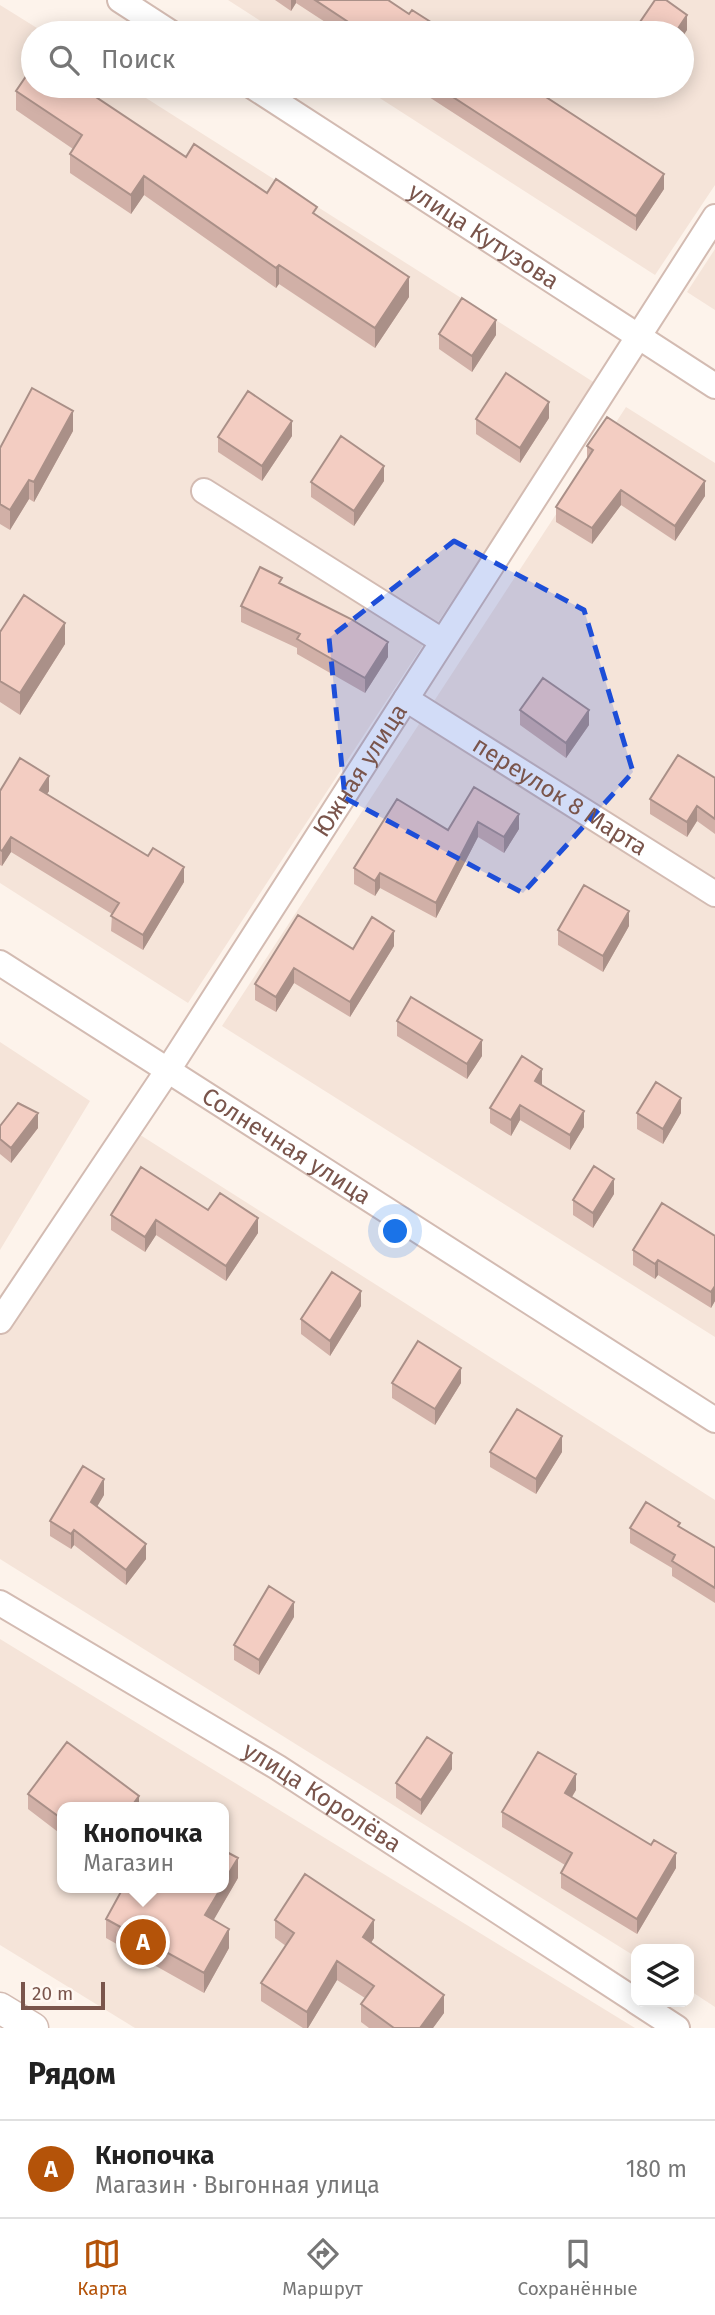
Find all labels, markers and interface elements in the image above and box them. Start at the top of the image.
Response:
search box [21,21,694,98]
icon: search [45,41,83,79]
text: Поиск [101,44,175,75]
street label: улица Кутузова [403,177,564,295]
street label: Южная улица [307,699,413,842]
street label: переулок 8 Марта [468,731,652,862]
street label: Солнечная улица [197,1082,376,1210]
your location [378,1214,412,1248]
street label: улица Королёва [238,1736,406,1858]
popup [57,1802,229,1893]
text: Кнопочка [83,1818,203,1849]
text: Магазин [83,1849,174,1877]
pin: A [120,1916,166,1968]
map controls [631,1944,694,2007]
button: layers [631,1944,694,2007]
scale bar [21,1979,105,2011]
text: 20 m [32,1982,73,2005]
text: Рядом [28,2056,116,2092]
text: Кнопочка [95,2140,214,2171]
text: A [44,2155,58,2183]
text: 180 m [626,2155,687,2183]
text: Магазин · Выгонная улица [95,2171,380,2199]
tab: Карта [77,2235,128,2300]
tab: Маршрут [282,2235,363,2300]
tab: Сохранённые [517,2235,638,2300]

